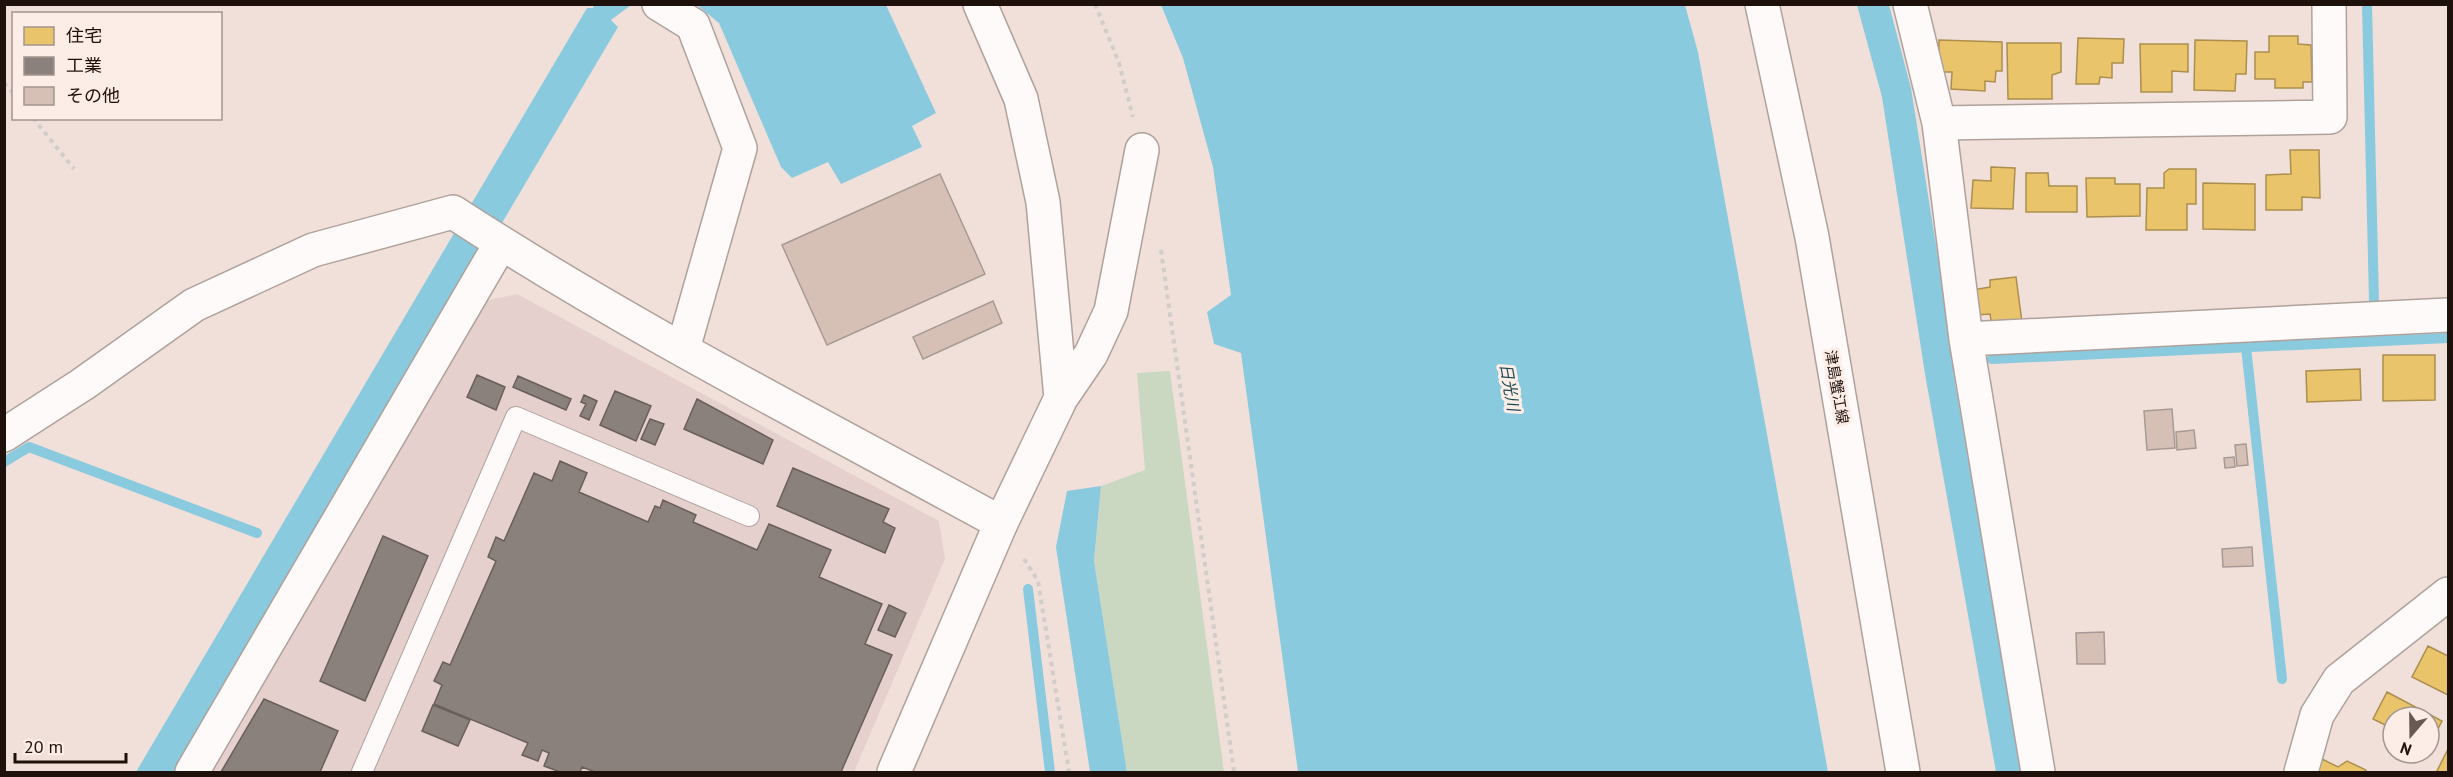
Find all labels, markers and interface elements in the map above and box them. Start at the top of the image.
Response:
legend [12,12,222,120]
text: 住宅 [66,24,102,47]
text: 工業 [66,54,102,77]
text: その他 [66,84,120,107]
street label: 津島蟹江線 [1821,348,1853,426]
water label: 日光川 [1496,362,1524,414]
north arrow [2381,705,2441,765]
scale bar [15,726,126,764]
text: 20 m [24,735,63,758]
text: N [2398,738,2414,760]

